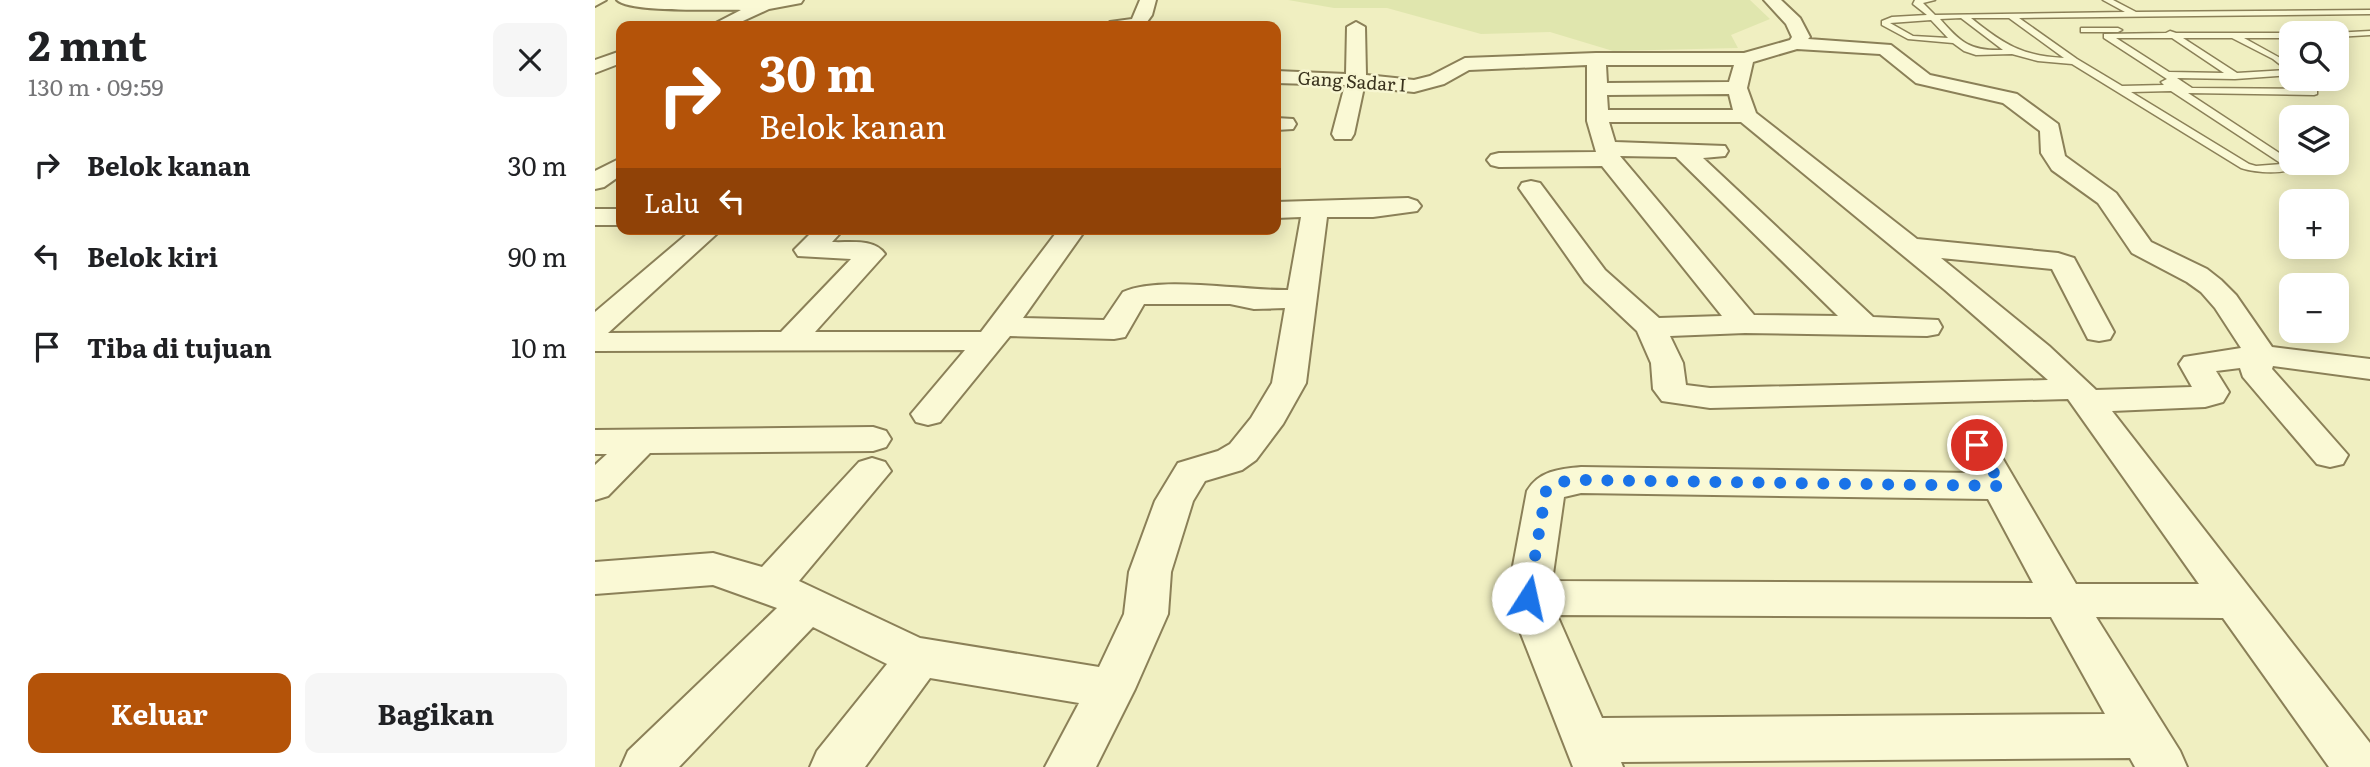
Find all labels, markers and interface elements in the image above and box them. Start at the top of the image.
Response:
text: 2 mnt [28,12,147,74]
map controls [2279,21,2349,343]
button: search [2279,21,2349,91]
button: close [493,23,567,97]
text: 30 m [759,34,875,107]
icon: right [644,49,735,140]
street label: Gang Sadar I [1297,63,1407,98]
text: 130 m · 09:59 [28,69,164,103]
text: Belok kanan [759,101,947,149]
button: layers [2279,105,2349,175]
text: Belok kanan [87,145,251,184]
text: 30 m [507,145,567,184]
icon: right [28,146,66,184]
text: Lalu [644,182,699,221]
icon: left [713,182,751,220]
button: + [2279,189,2349,259]
text: Belok kiri [87,236,218,275]
text: 90 m [508,236,567,275]
icon: left [28,237,66,275]
button: − [2279,273,2349,343]
text: Tiba di tujuan [87,327,272,366]
text: 10 m [511,327,567,366]
icon: arrive [28,328,66,366]
pin [1947,415,2007,475]
icon: arrive [1958,426,1996,464]
position arrow [1491,561,1565,635]
button: Keluar [28,673,291,753]
button: Bagikan [305,673,567,753]

